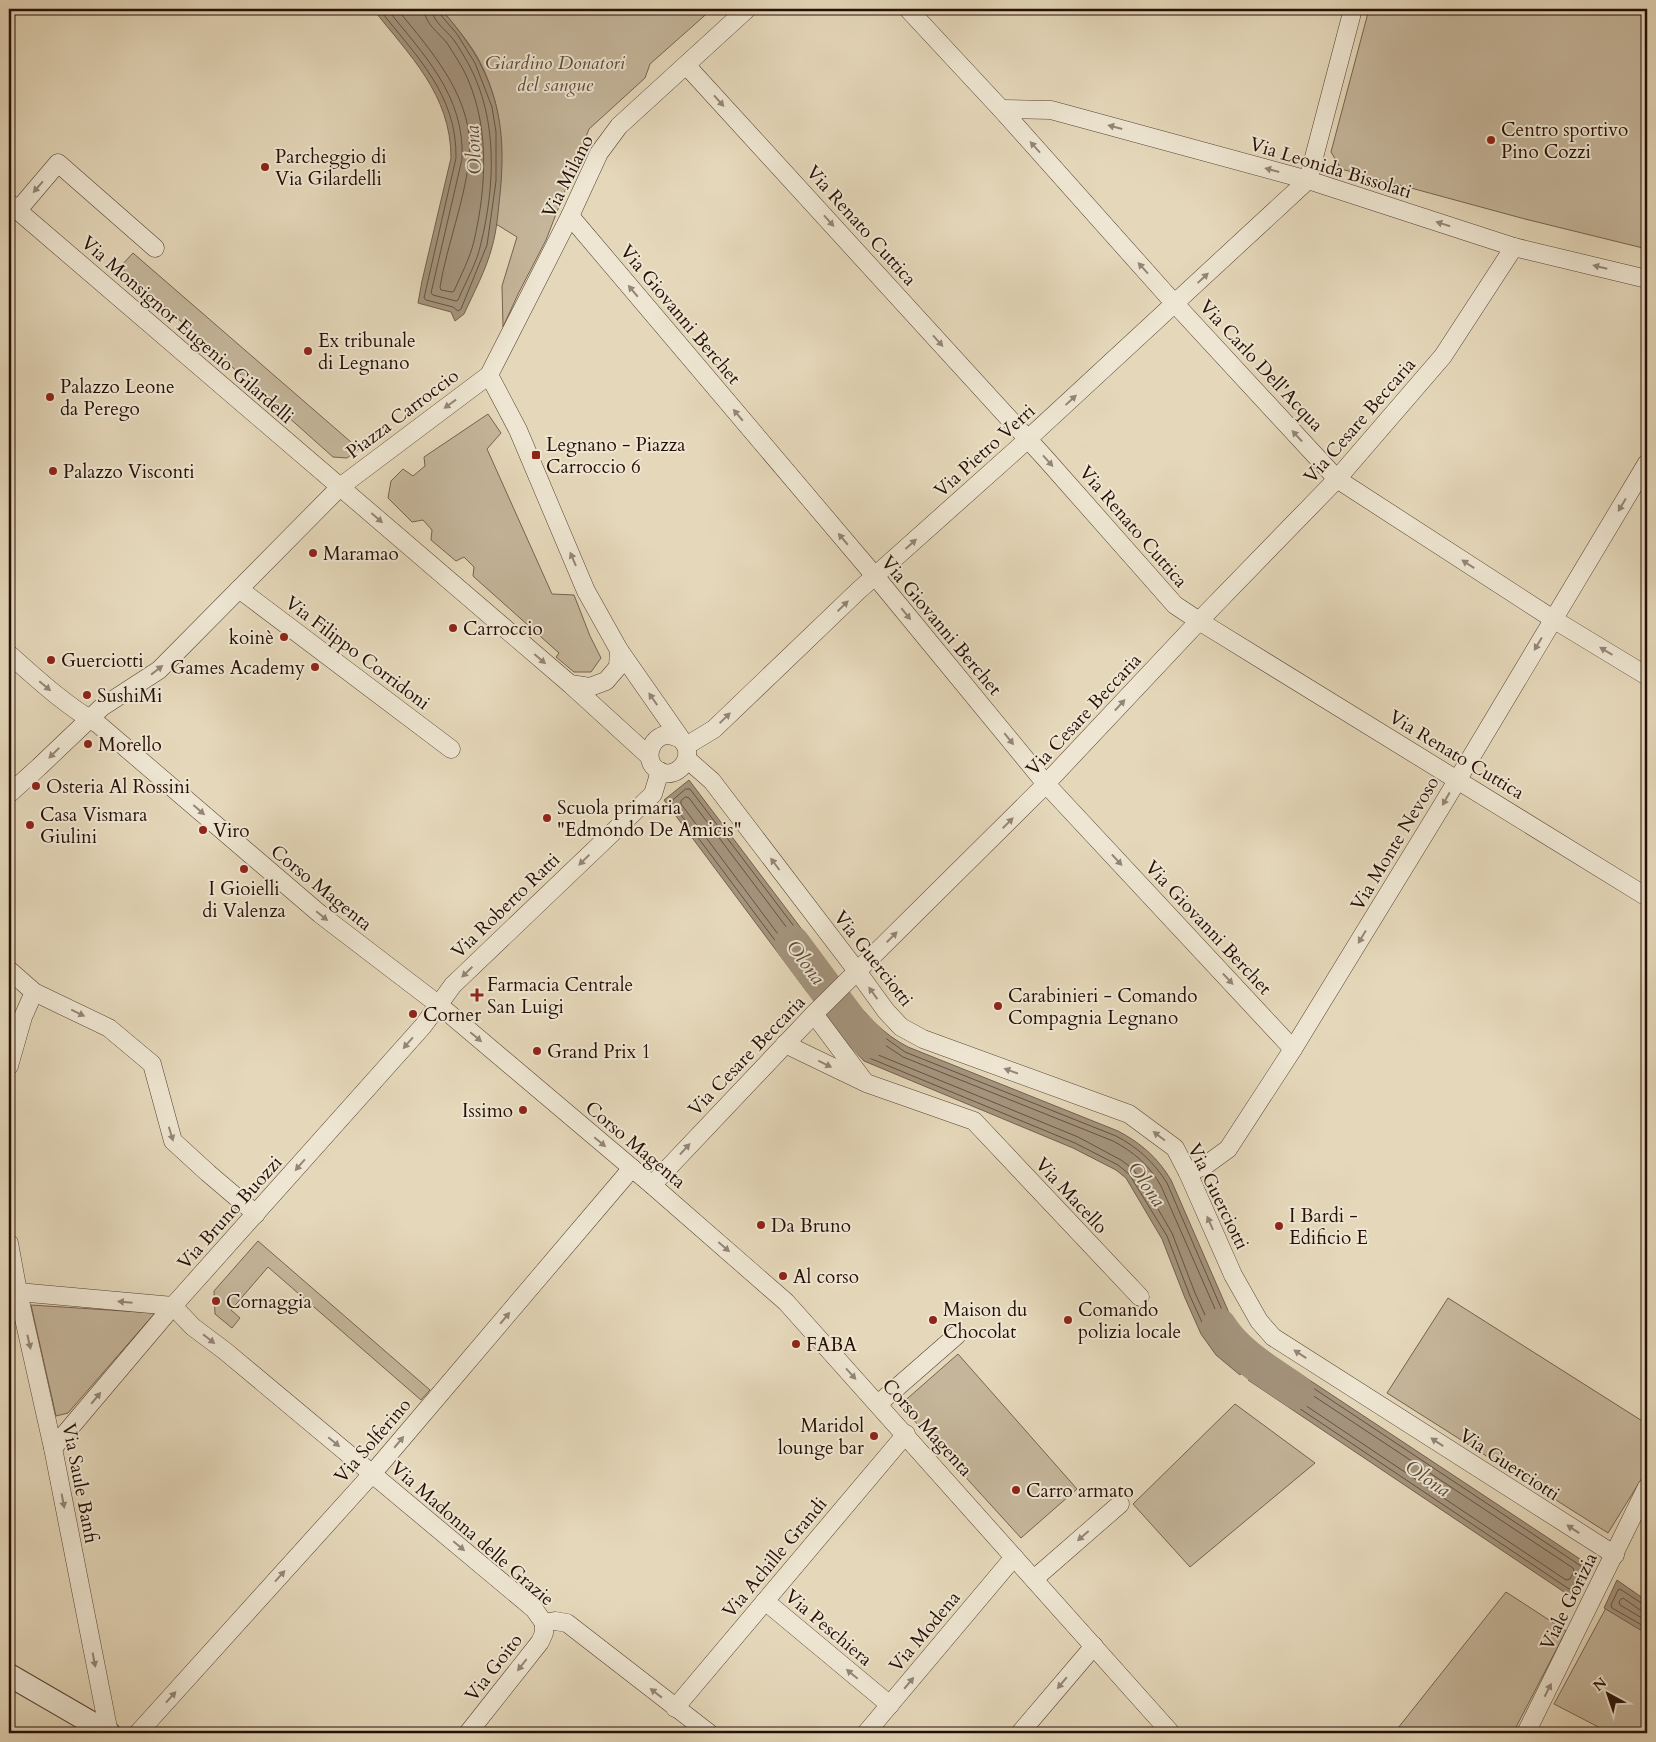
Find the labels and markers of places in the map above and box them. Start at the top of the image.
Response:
place label: Centro sportivo Pino Cozzi [1501,117,1628,165]
marker: Centro sportivo Pino Cozzi [1485,134,1497,146]
place label: Parcheggio di Via Gilardelli [275,144,387,192]
marker: Parcheggio di Via Gilardelli [259,161,271,173]
place label: Ex tribunale di Legnano [318,328,416,376]
marker: Ex tribunale di Legnano [302,345,314,357]
place label: Palazzo Leone da Perego [60,374,175,422]
marker: Palazzo Leone da Perego [44,391,56,403]
place label: Legnano - Piazza Carroccio 6 [546,432,686,480]
marker: Legnano - Piazza Carroccio 6 [530,449,542,461]
place label: Palazzo Visconti [63,459,195,485]
marker: Palazzo Visconti [47,465,59,477]
place label: Maramao [323,541,399,567]
marker: Maramao [307,547,319,559]
place label: Carroccio [463,616,543,642]
marker: Carroccio [447,622,459,634]
place label: koinè [229,625,274,651]
marker: koinè [278,631,290,643]
place label: Guerciotti [61,648,144,674]
marker: Guerciotti [45,654,57,666]
place label: Games Academy [170,655,305,681]
marker: Games Academy [309,661,321,673]
place label: SushiMi [97,683,162,709]
marker: SushiMi [81,689,93,701]
place label: Morello [98,732,162,758]
marker: Morello [82,738,94,750]
place label: Osteria Al Rossini [46,774,190,800]
marker: Osteria Al Rossini [30,780,42,792]
place label: Scuola primaria "Edmondo De Amicis" [557,795,741,843]
place label: Casa Vismara Giulini [40,802,148,850]
marker: Scuola primaria "Edmondo De Amicis" [541,812,553,824]
place label: Viro [213,818,250,844]
marker: Casa Vismara Giulini [24,819,36,831]
marker: Viro [197,824,209,836]
marker: I Gioielli di Valenza [238,863,250,875]
place label: I Gioielli di Valenza [202,876,286,924]
place label: Farmacia Centrale San Luigi [487,972,633,1020]
place label: Carabinieri - Comando Compagnia Legnano [1008,983,1197,1031]
marker: Farmacia Centrale San Luigi [471,989,483,1001]
marker: Carabinieri - Comando Compagnia Legnano [992,1000,1004,1012]
place label: Corner [423,1002,481,1028]
marker: Corner [407,1008,419,1020]
place label: Grand Prix 1 [547,1039,651,1065]
marker: Grand Prix 1 [531,1045,543,1057]
place label: Issimo [462,1098,513,1124]
marker: Issimo [517,1104,529,1116]
place label: I Bardi - Edificio E [1289,1203,1368,1251]
place label: Da Bruno [771,1213,851,1239]
marker: Da Bruno [755,1219,767,1231]
marker: I Bardi - Edificio E [1273,1220,1285,1232]
place label: Al corso [793,1264,859,1290]
marker: Al corso [777,1270,789,1282]
place label: Cornaggia [226,1289,312,1315]
marker: Cornaggia [210,1295,222,1307]
place label: Maison du Chocolat [943,1297,1028,1345]
place label: Comando polizia locale [1078,1297,1181,1345]
marker: Maison du Chocolat [927,1314,939,1326]
marker: Comando polizia locale [1062,1314,1074,1326]
place label: FABA [806,1332,857,1358]
marker: FABA [790,1338,802,1350]
place label: Maridol lounge bar [778,1413,864,1461]
marker: Maridol lounge bar [868,1430,880,1442]
place label: Carro armato [1026,1478,1134,1504]
marker: Carro armato [1010,1484,1022,1496]

